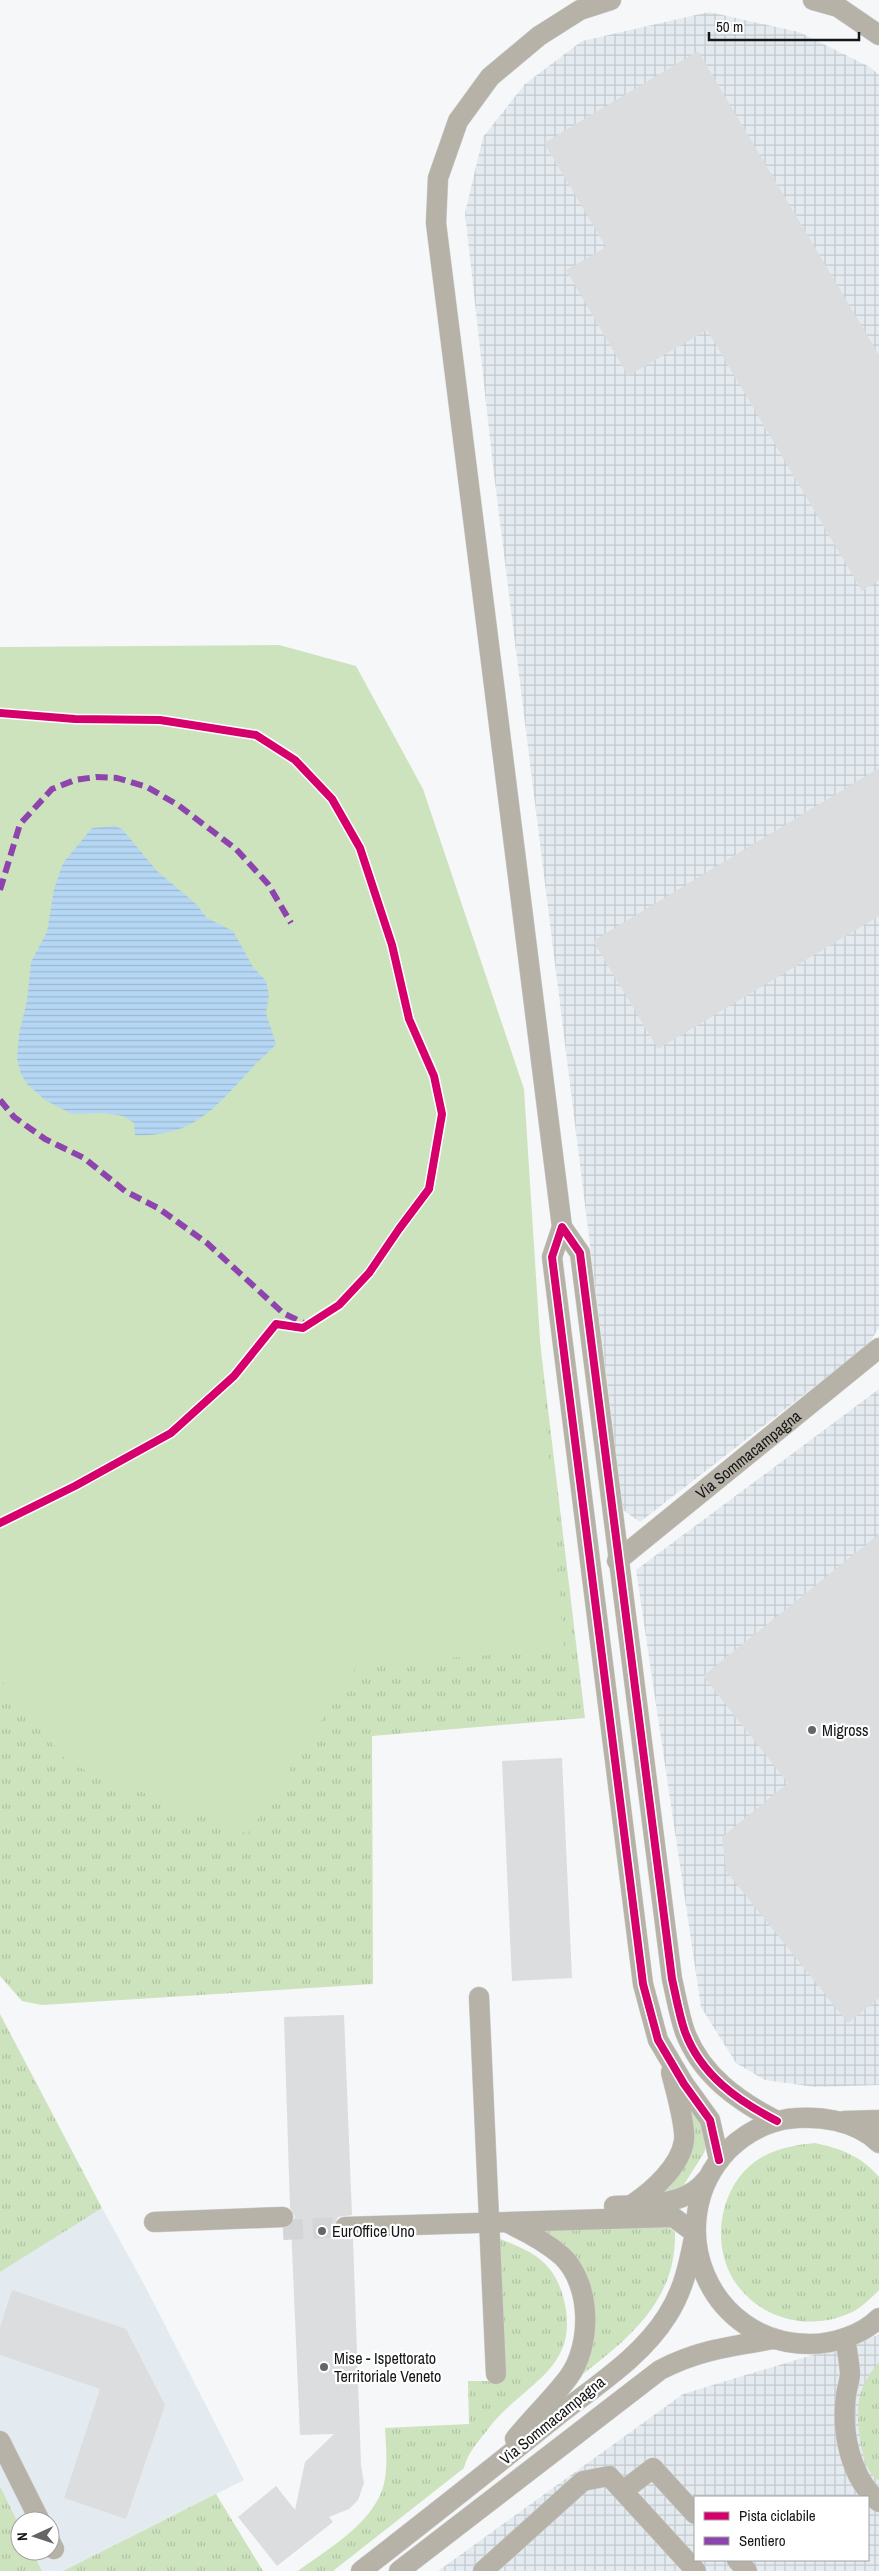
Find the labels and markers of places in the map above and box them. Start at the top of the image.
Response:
place label: Migross [822,1719,869,1741]
marker: Migross [806,1724,818,1736]
place label: EurOffice Uno [332,2220,415,2242]
marker: EurOffice Uno [316,2225,328,2237]
place label: Mise - Ispettorato Territoriale Veneto [334,2347,441,2387]
marker: Mise - Ispettorato Territoriale Veneto [318,2361,330,2373]

